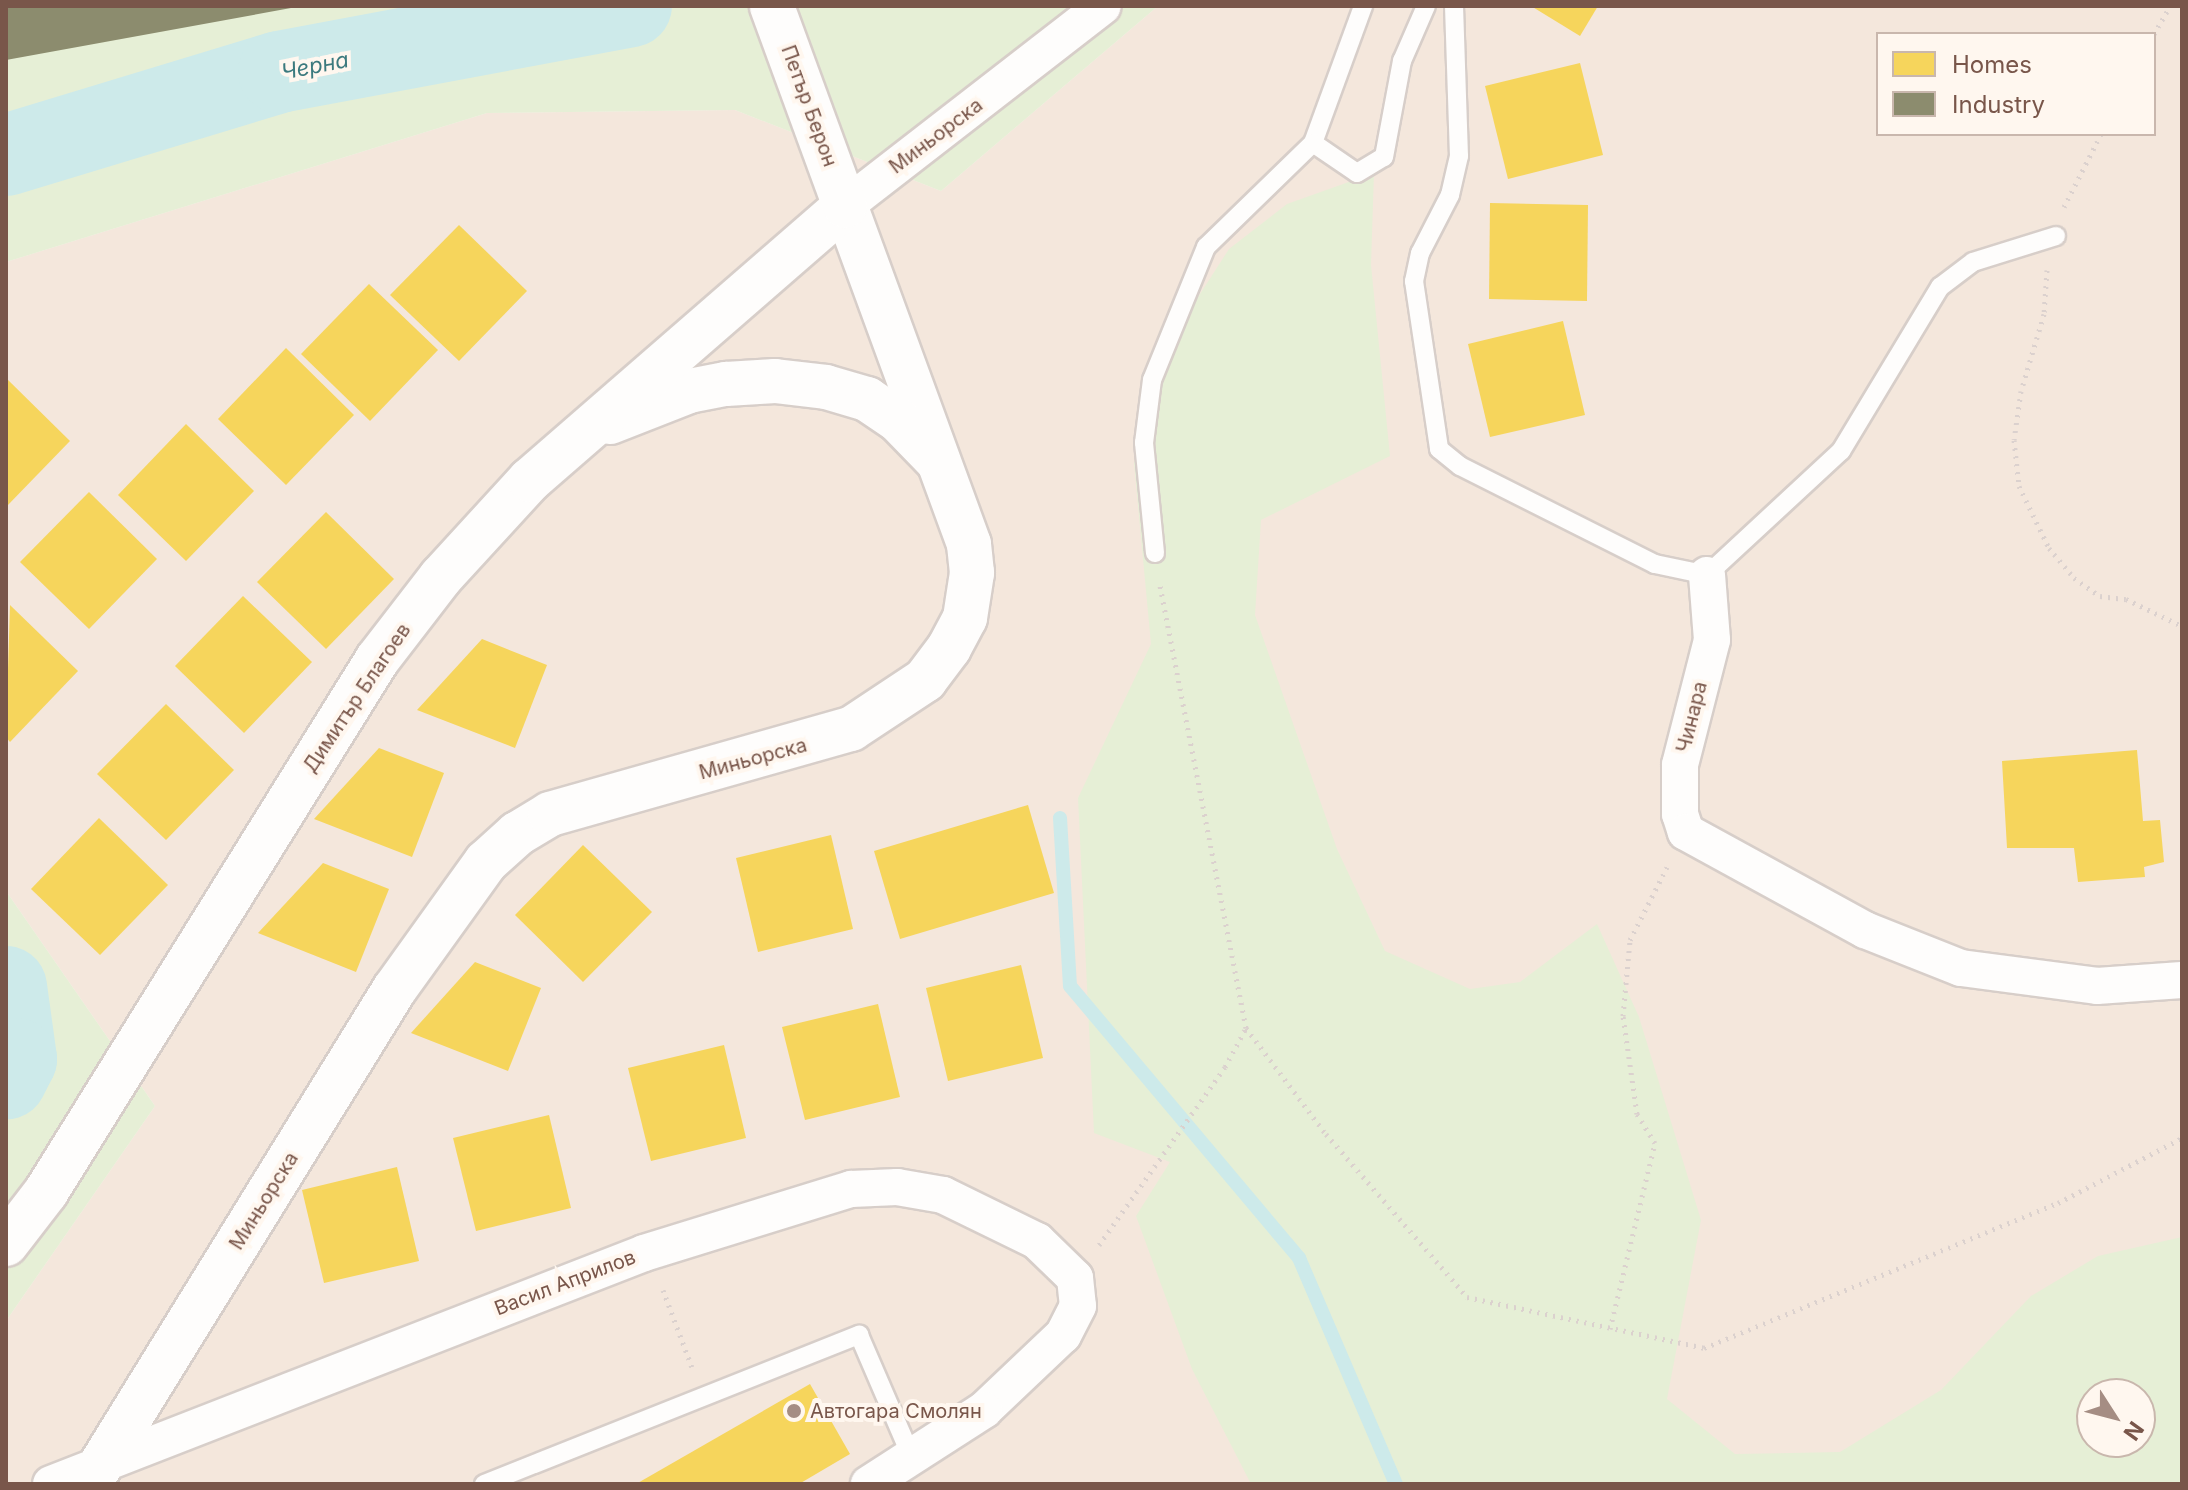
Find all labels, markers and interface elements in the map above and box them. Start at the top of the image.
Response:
legend [1876,32,2156,136]
street label: Петър Берон [776,42,842,170]
water label: Черна [279,47,351,85]
text: Homes [1952,50,2032,79]
text: Industry [1952,90,2045,119]
street label: Миньорска [885,93,987,179]
street label: Димитър Благоев [298,619,416,777]
street label: Чинара [1672,679,1712,755]
street label: Миньорска [696,733,810,785]
street label: Миньорска [225,1148,303,1254]
street label: Васил Априлов [491,1245,639,1321]
north arrow [2076,1378,2156,1458]
place label: Автогара Смолян [810,1399,982,1423]
marker: Автогара Смолян [785,1402,803,1420]
text: N [2118,1417,2149,1445]

